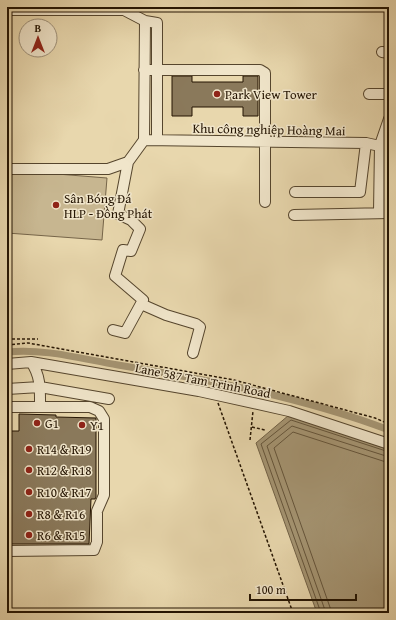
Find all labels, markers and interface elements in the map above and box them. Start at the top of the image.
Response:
north arrow [18,18,58,58]
text: B [35,20,42,36]
place label: Park View Tower [225,85,318,104]
marker: Park View Tower [212,89,222,99]
street label: Khu công nghiệp Hoàng Mai [192,119,346,140]
place label: Sân Bóng Đá HLP - Đồng Phát [64,189,153,223]
marker: Sân Bóng Đá HLP - Đồng Phát [51,200,61,210]
street label: Lane 587 Tam Trinh Road [133,358,272,403]
place label: G1 [45,414,59,433]
place label: Y1 [90,416,104,435]
marker: G1 [32,418,42,428]
marker: Y1 [77,420,87,430]
place label: R14 & R19 [37,440,92,459]
marker: R14 & R19 [24,444,34,454]
place label: R12 & R18 [37,461,92,480]
marker: R12 & R18 [24,465,34,475]
place label: R10 & R17 [37,483,92,502]
marker: R10 & R17 [24,487,34,497]
place label: R8 & R16 [37,505,85,524]
marker: R8 & R16 [24,509,34,519]
place label: R6 & R15 [37,526,85,545]
marker: R6 & R15 [24,530,34,540]
scale bar [250,576,356,602]
text: 100 m [256,581,286,598]

